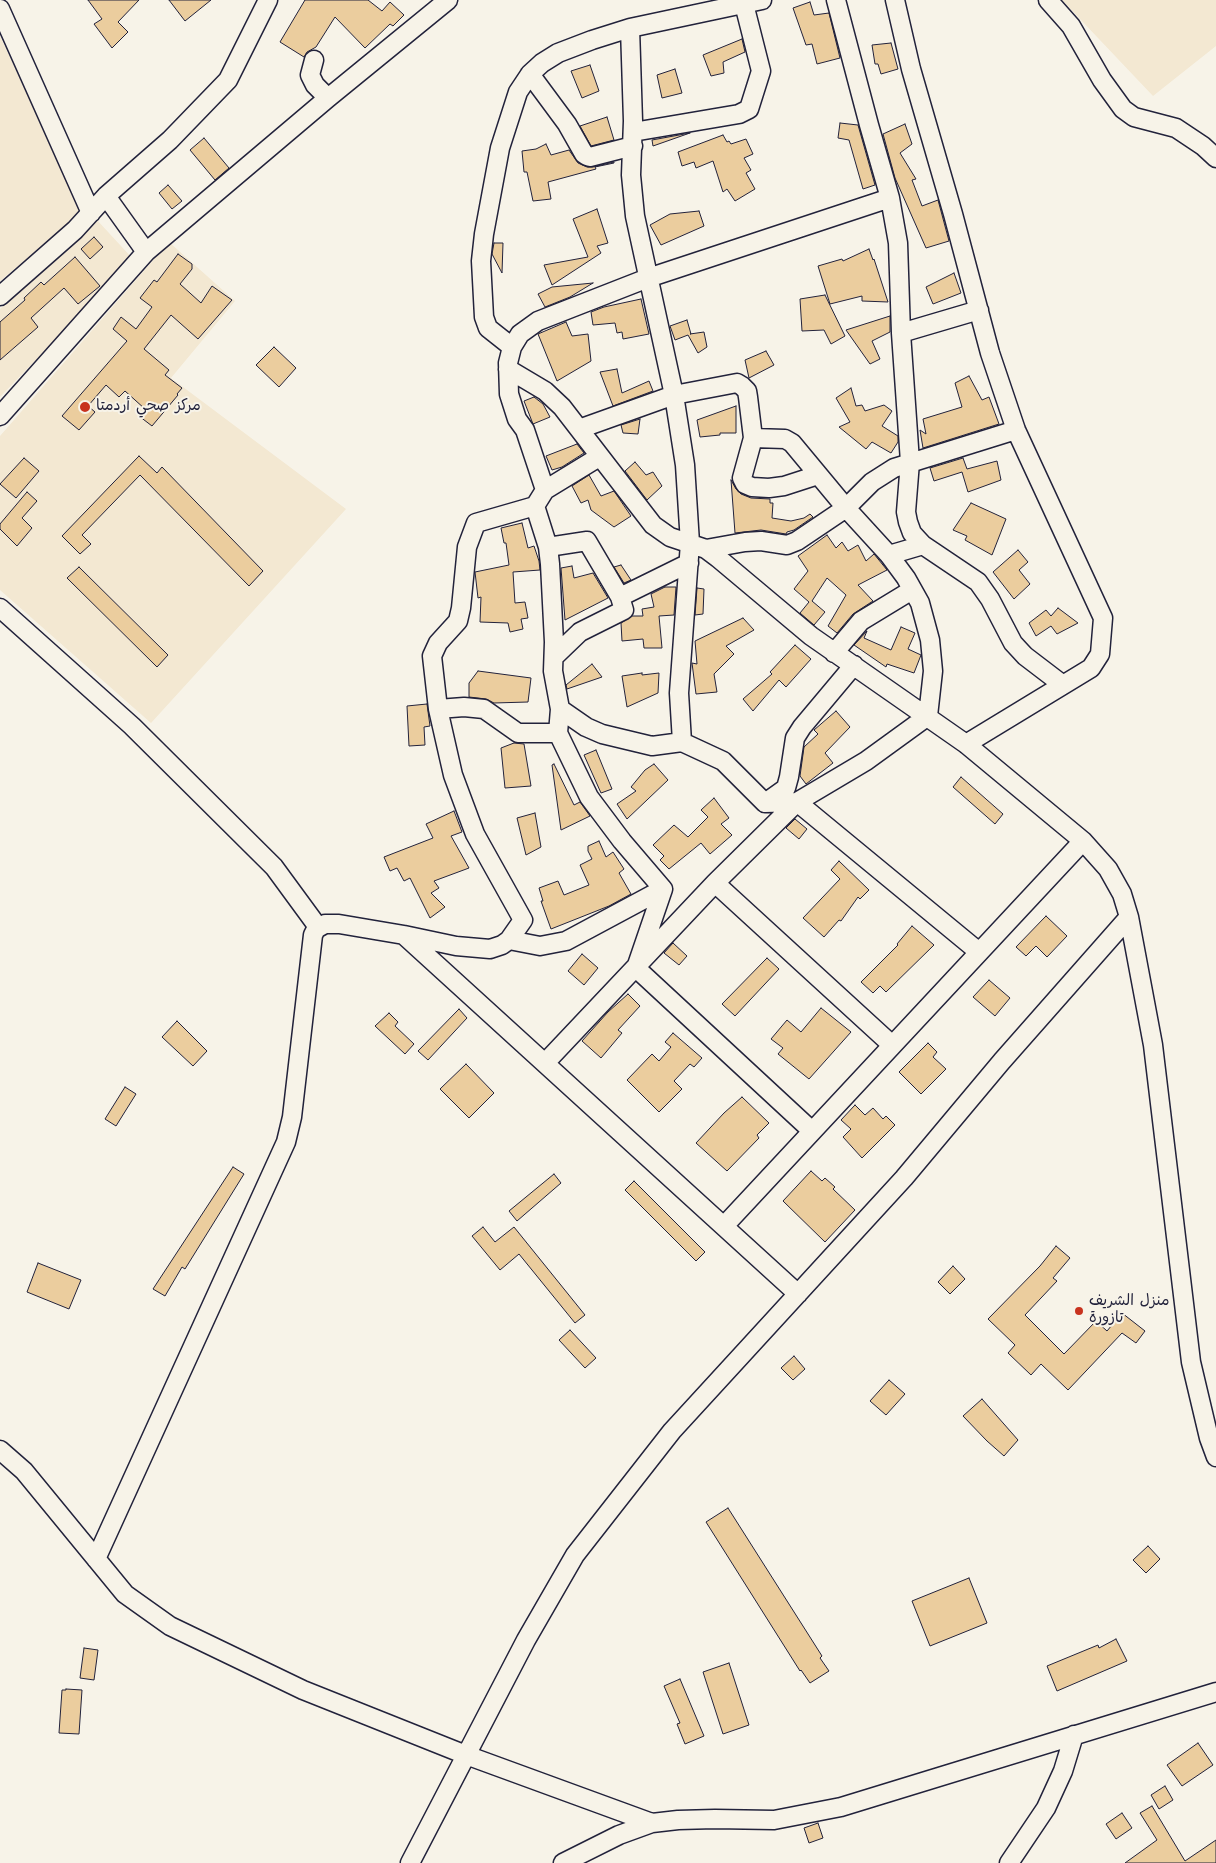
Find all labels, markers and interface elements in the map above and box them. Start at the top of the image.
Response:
place label: مركز صحي أردمتا [96,398,201,416]
marker: مركز صحي أردمتا [78,400,92,414]
place label: منزل الشريف تازورة [1089,1293,1169,1328]
marker: منزل الشريف تازورة [1073,1305,1085,1317]

